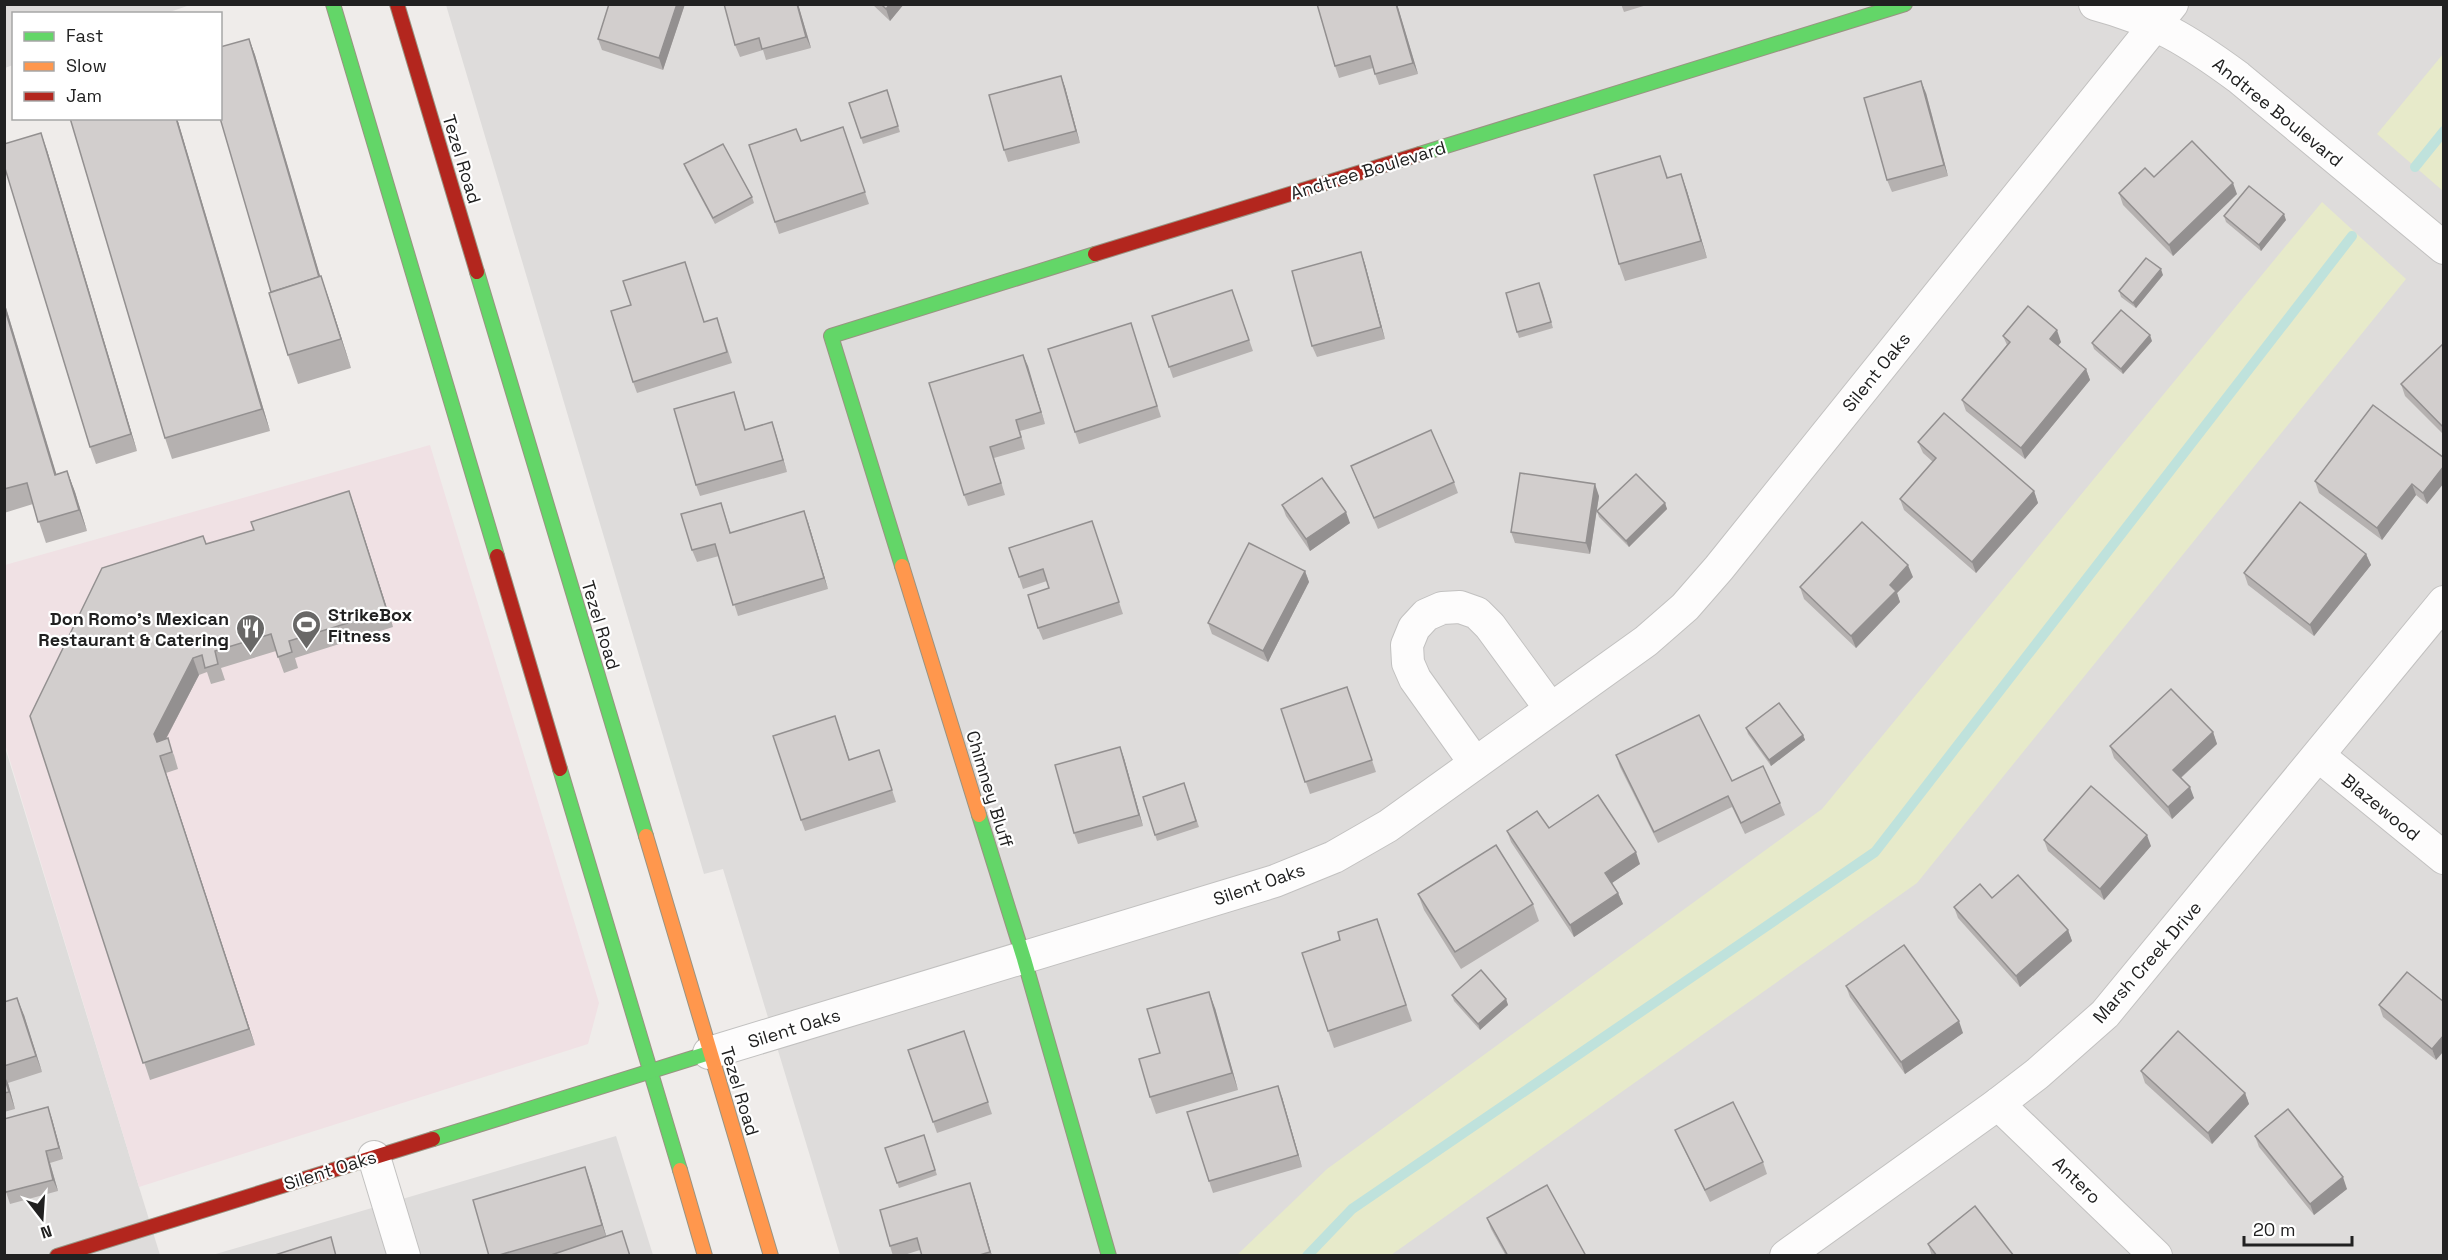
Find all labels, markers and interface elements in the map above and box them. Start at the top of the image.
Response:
legend [12,12,222,120]
text: Fast [66,24,103,47]
street label: Andtree Boulevard [2208,52,2348,172]
text: Slow [66,54,107,77]
text: Jam [66,84,102,107]
street label: Tezel Road [438,112,486,206]
street label: Andtree Boulevard [1288,135,1448,205]
street label: Silent Oaks [1837,328,1915,416]
street label: Tezel Road [577,578,625,672]
place label: StrikeBox Fitness [328,603,412,647]
place label: Don Romo's Mexican Restaurant & Catering [38,607,229,651]
sports icon: StrikeBox Fitness [291,608,323,650]
restaurant icon: Don Romo's Mexican Restaurant & Catering [234,612,266,654]
street label: Chimney Bluff [961,728,1019,850]
street label: Blazewood [2337,768,2425,846]
street label: Silent Oaks [1210,858,1308,910]
street label: Marsh Creek Drive [2088,896,2206,1028]
street label: Silent Oaks [745,1003,843,1053]
street label: Tezel Road [716,1044,764,1138]
street label: Silent Oaks [281,1145,379,1195]
street label: Antero [2048,1151,2106,1209]
north arrow [12,1188,72,1248]
scale bar [2244,1209,2352,1247]
text: 20 m [2253,1218,2296,1241]
text: N [38,1220,54,1243]

